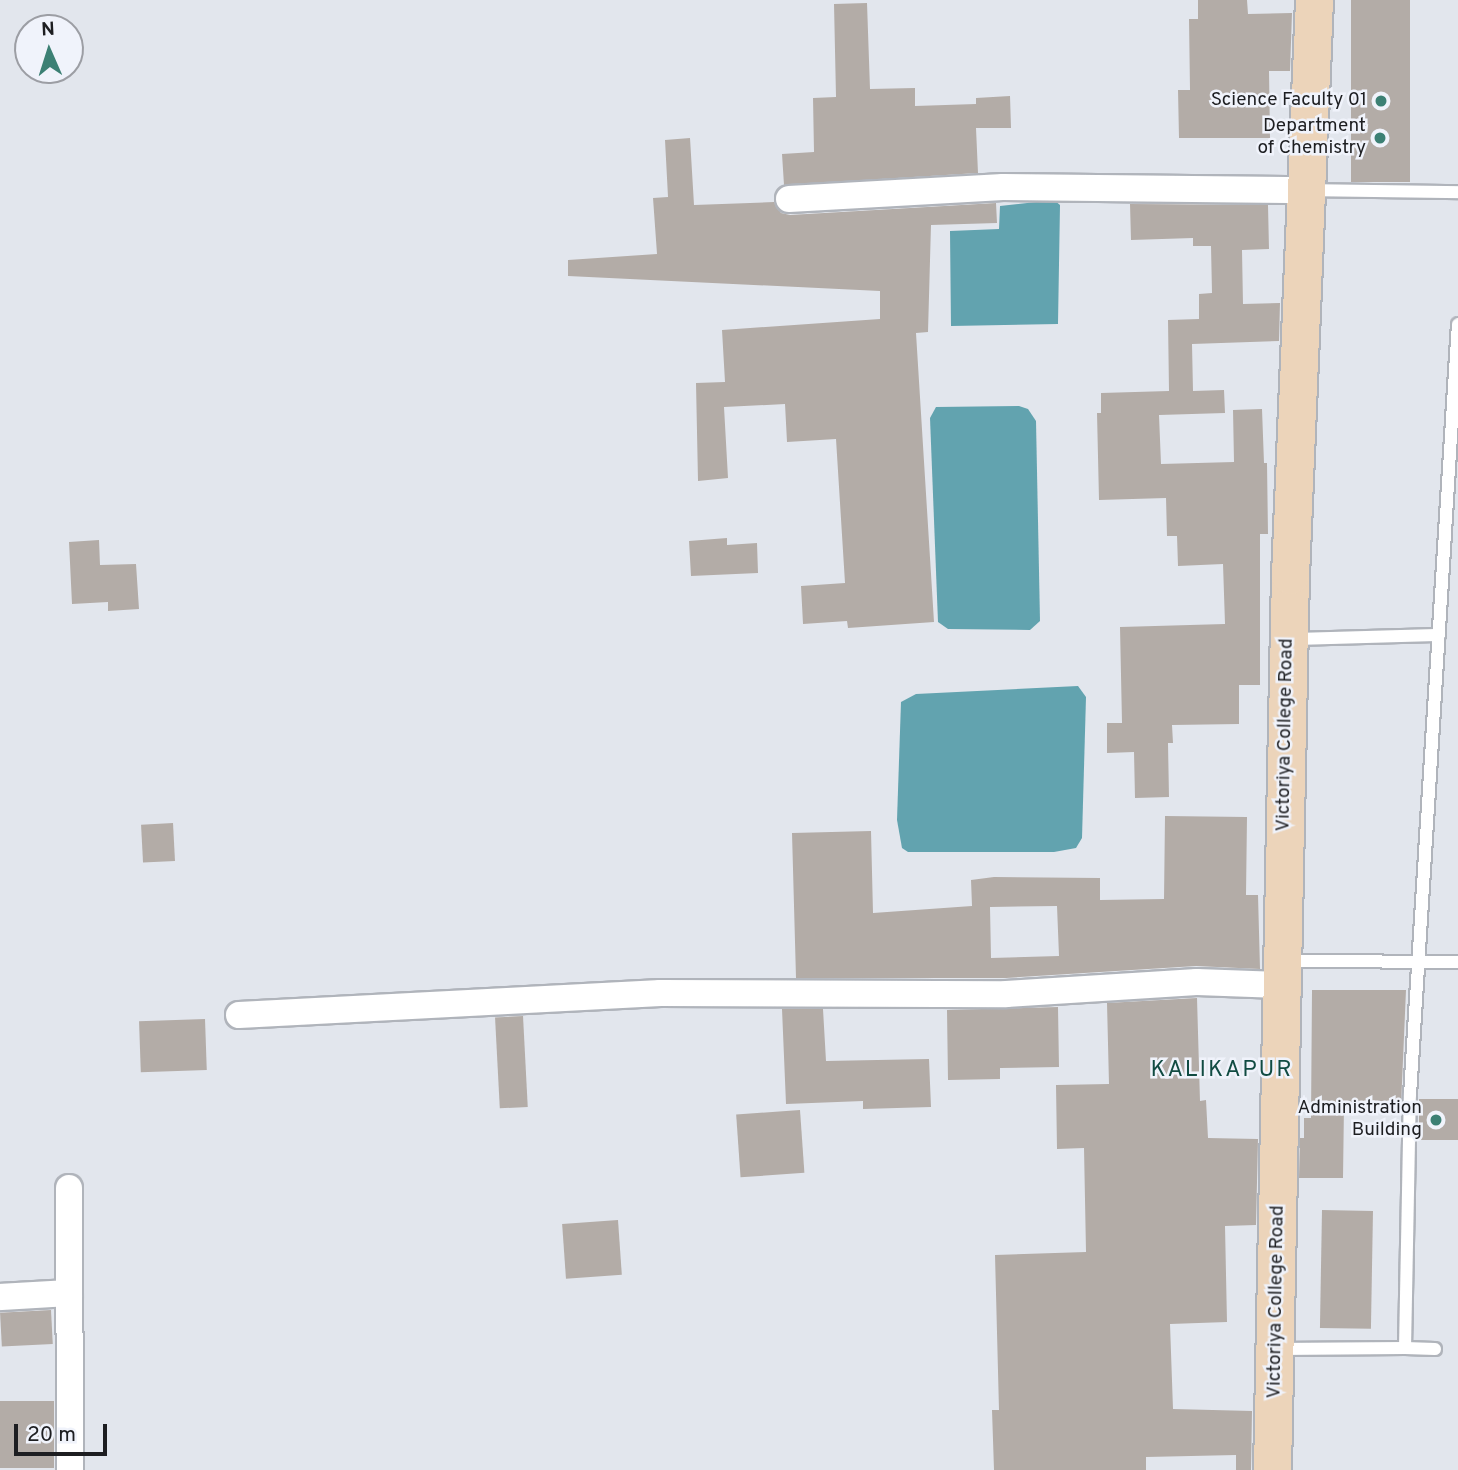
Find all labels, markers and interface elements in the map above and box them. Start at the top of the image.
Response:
north arrow [14,14,84,84]
text: N [41,18,55,42]
place label: Science Faculty 01 [1211,90,1367,112]
marker: Science Faculty 01 [1373,93,1389,109]
place label: Department of Chemistry [1257,116,1366,160]
marker: Department of Chemistry [1372,130,1388,146]
street label: Victoriya College Road [1273,638,1299,832]
district label: KALIKAPUR [1152,1057,1292,1085]
place label: Administration Building [1297,1098,1422,1142]
marker: Administration Building [1428,1112,1444,1128]
street label: Victoriya College Road [1264,1205,1290,1399]
scale bar [18,1410,110,1454]
text: 20 m [27,1422,76,1449]

